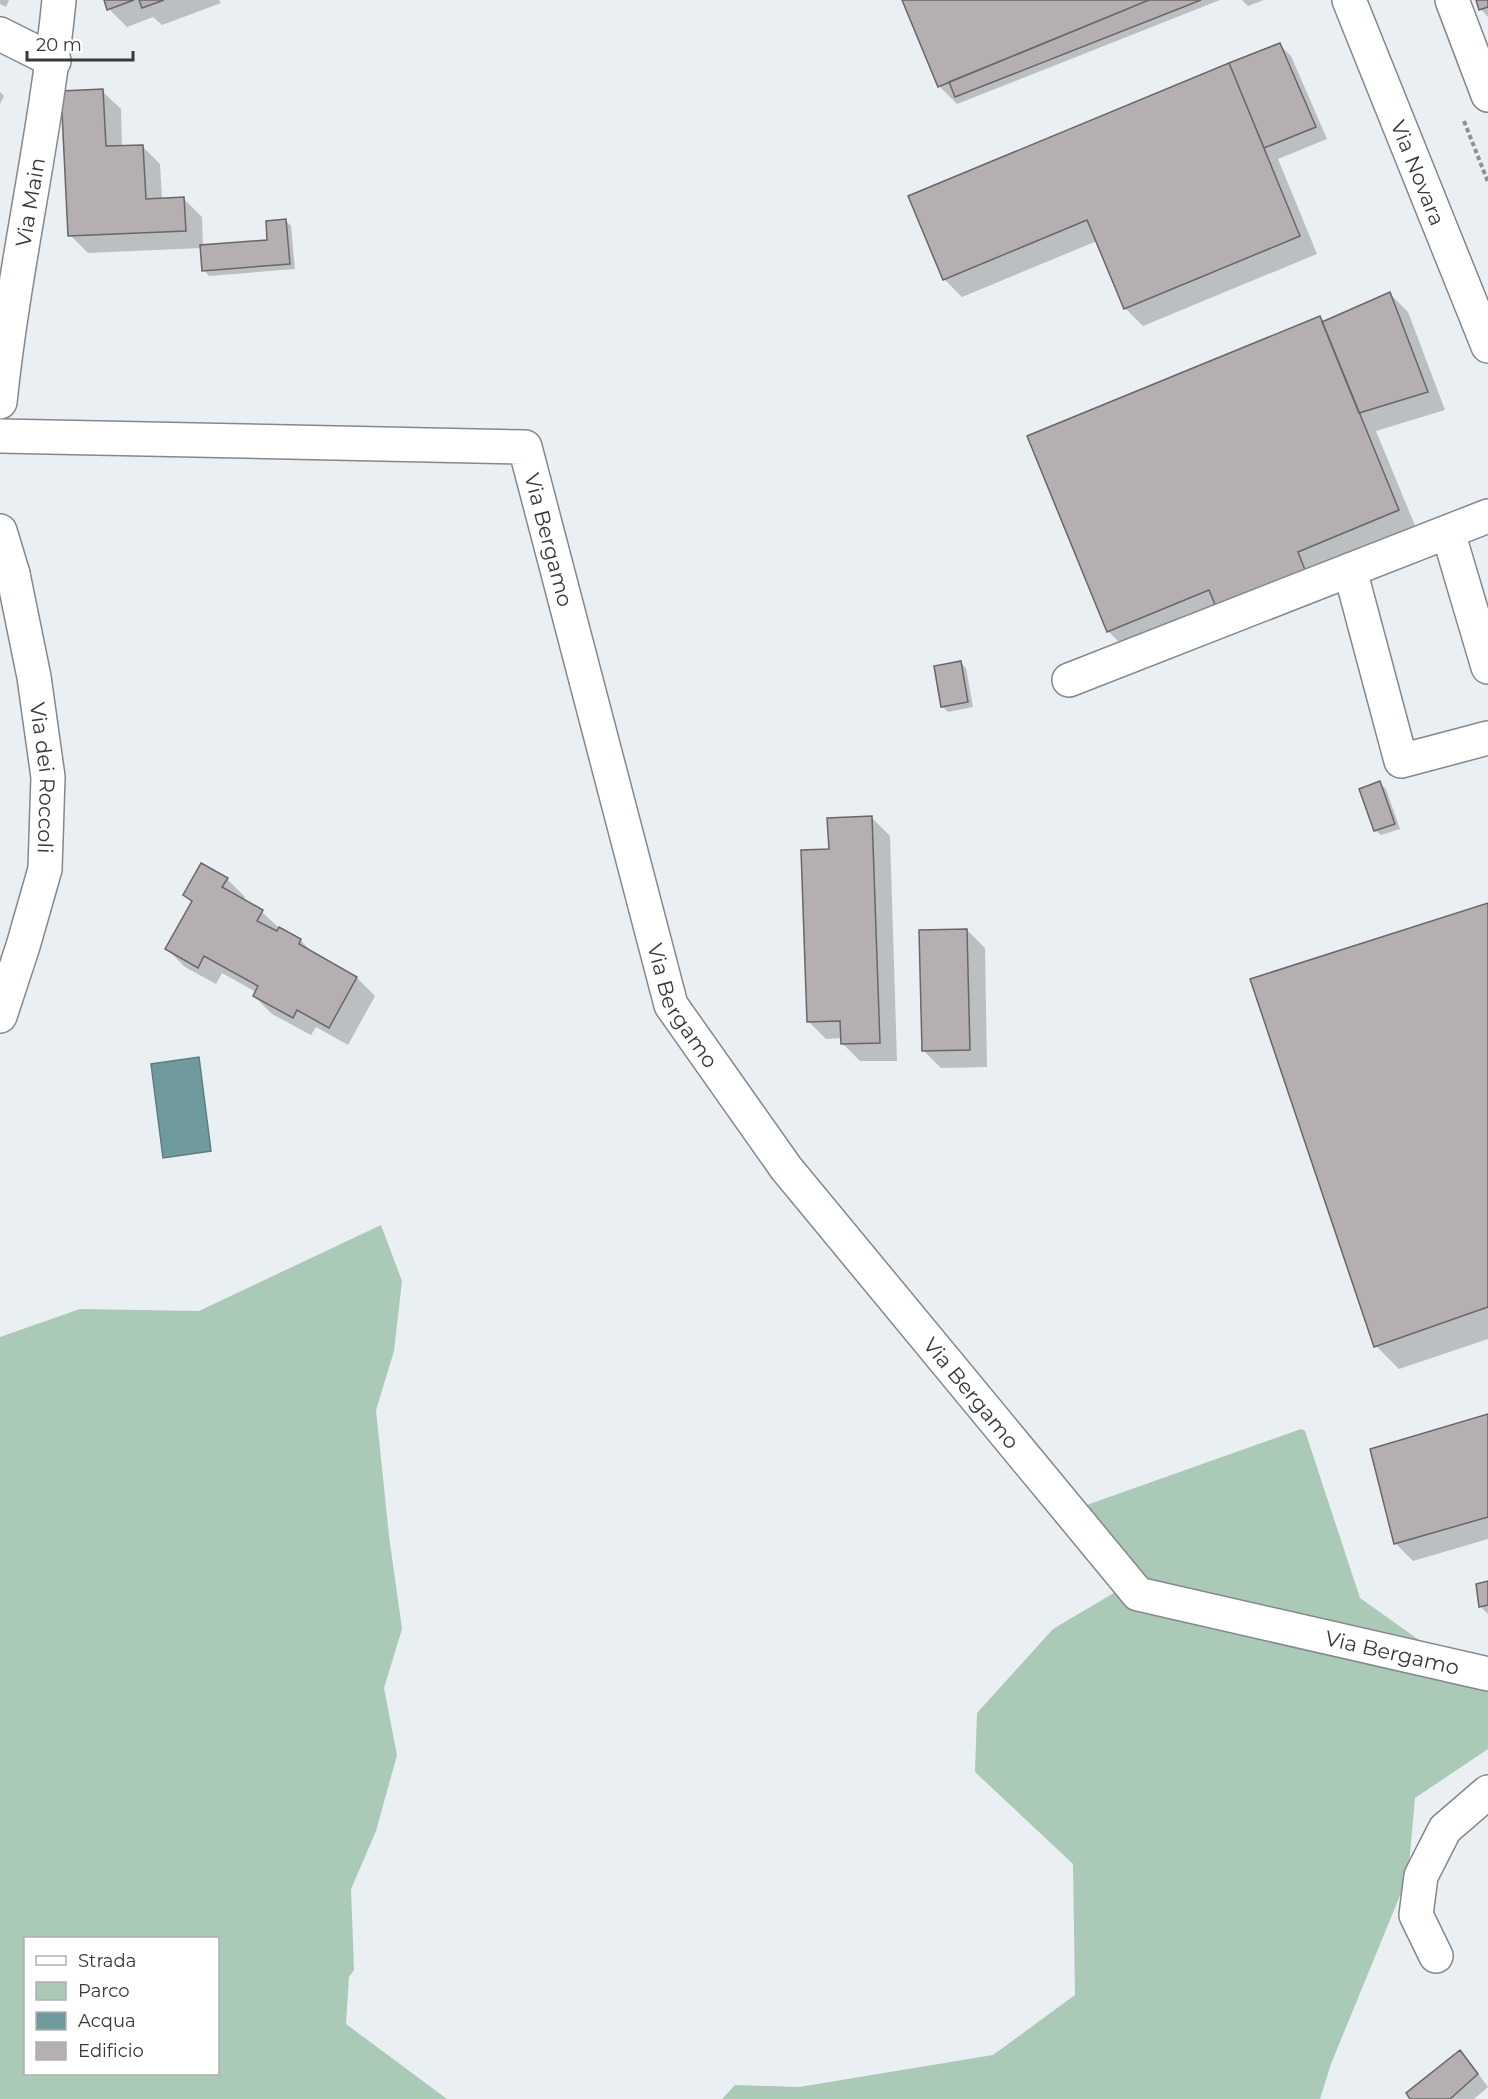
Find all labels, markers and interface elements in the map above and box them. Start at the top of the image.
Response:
scale bar [27,24,134,62]
text: 20 m [36,34,82,56]
street label: Via Novara [1386,116,1451,229]
street label: Via Main [10,156,50,249]
street label: Via Bergamo [520,470,579,609]
street label: Via dei Roccoli [25,701,60,854]
street label: Via Bergamo [643,941,724,1072]
street label: Via Bergamo [919,1332,1025,1453]
street label: Via Bergamo [1323,1625,1462,1680]
legend [24,1937,219,2075]
text: Strada [78,1950,136,1972]
text: Parco [78,1980,130,2002]
text: Acqua [78,2010,136,2032]
text: Edificio [78,2040,144,2062]

